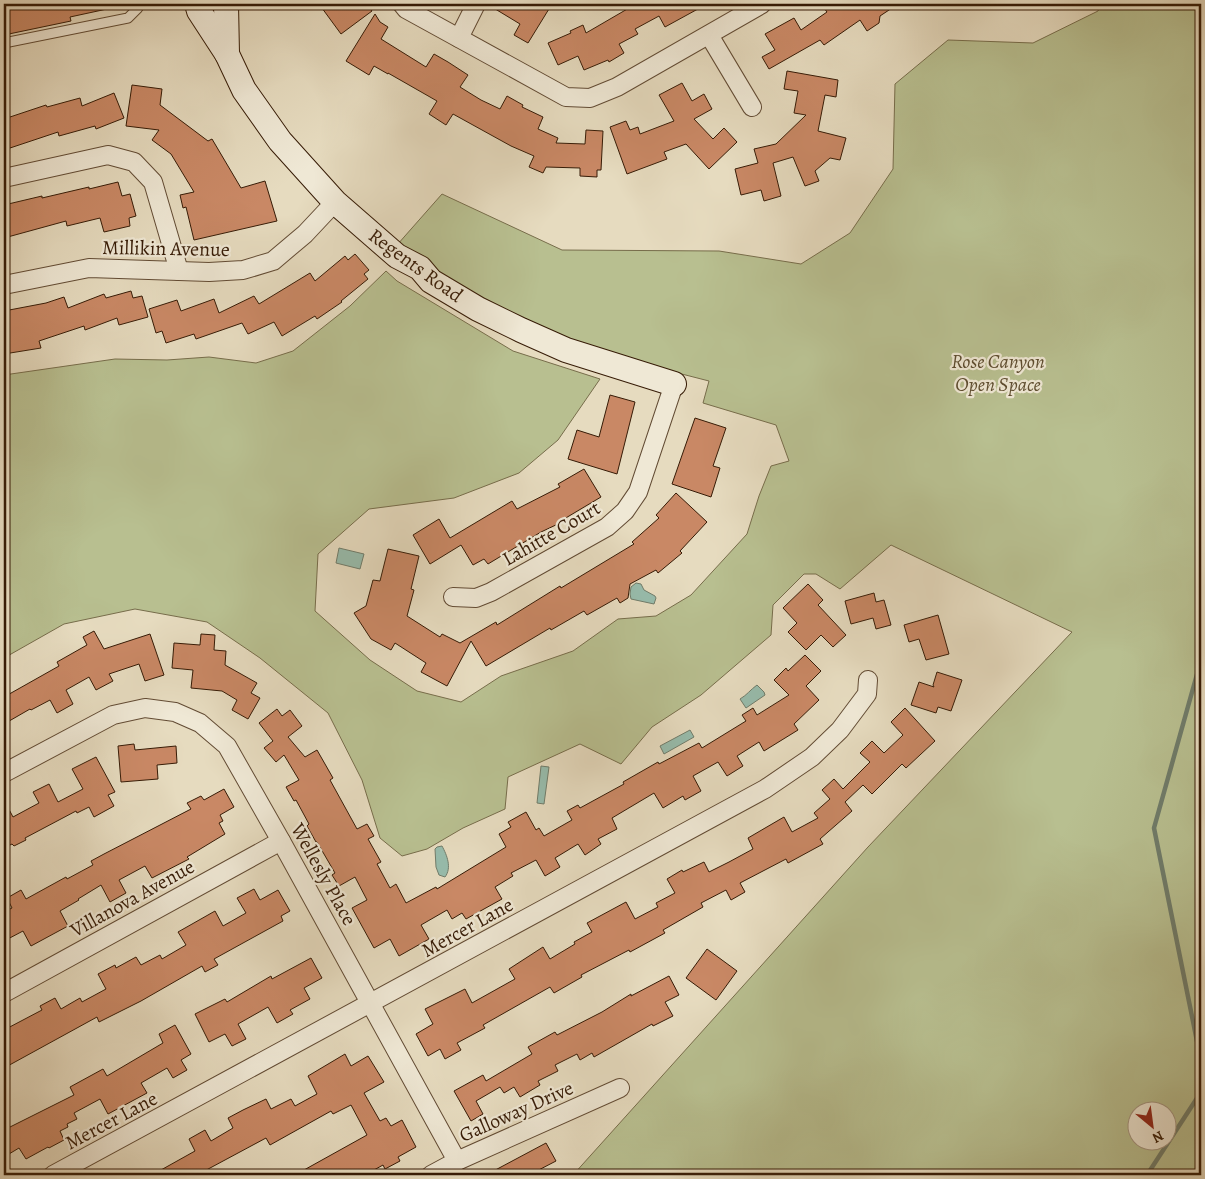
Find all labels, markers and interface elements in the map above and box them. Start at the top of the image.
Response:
street label: Regents Road [363,222,469,309]
street label: Millikin Avenue [102,234,230,263]
park label: Rose Canyon Open Space [951,348,1045,398]
street label: Lahitte Court [497,494,606,572]
street label: Wellesly Place [284,817,363,930]
street label: Villanova Avenue [64,853,199,944]
street label: Mercer Lane [416,891,518,964]
street label: Galloway Drive [455,1074,578,1149]
street label: Mercer Lane [60,1085,162,1156]
north arrow [1128,1102,1178,1152]
text: N [1149,1126,1167,1148]

